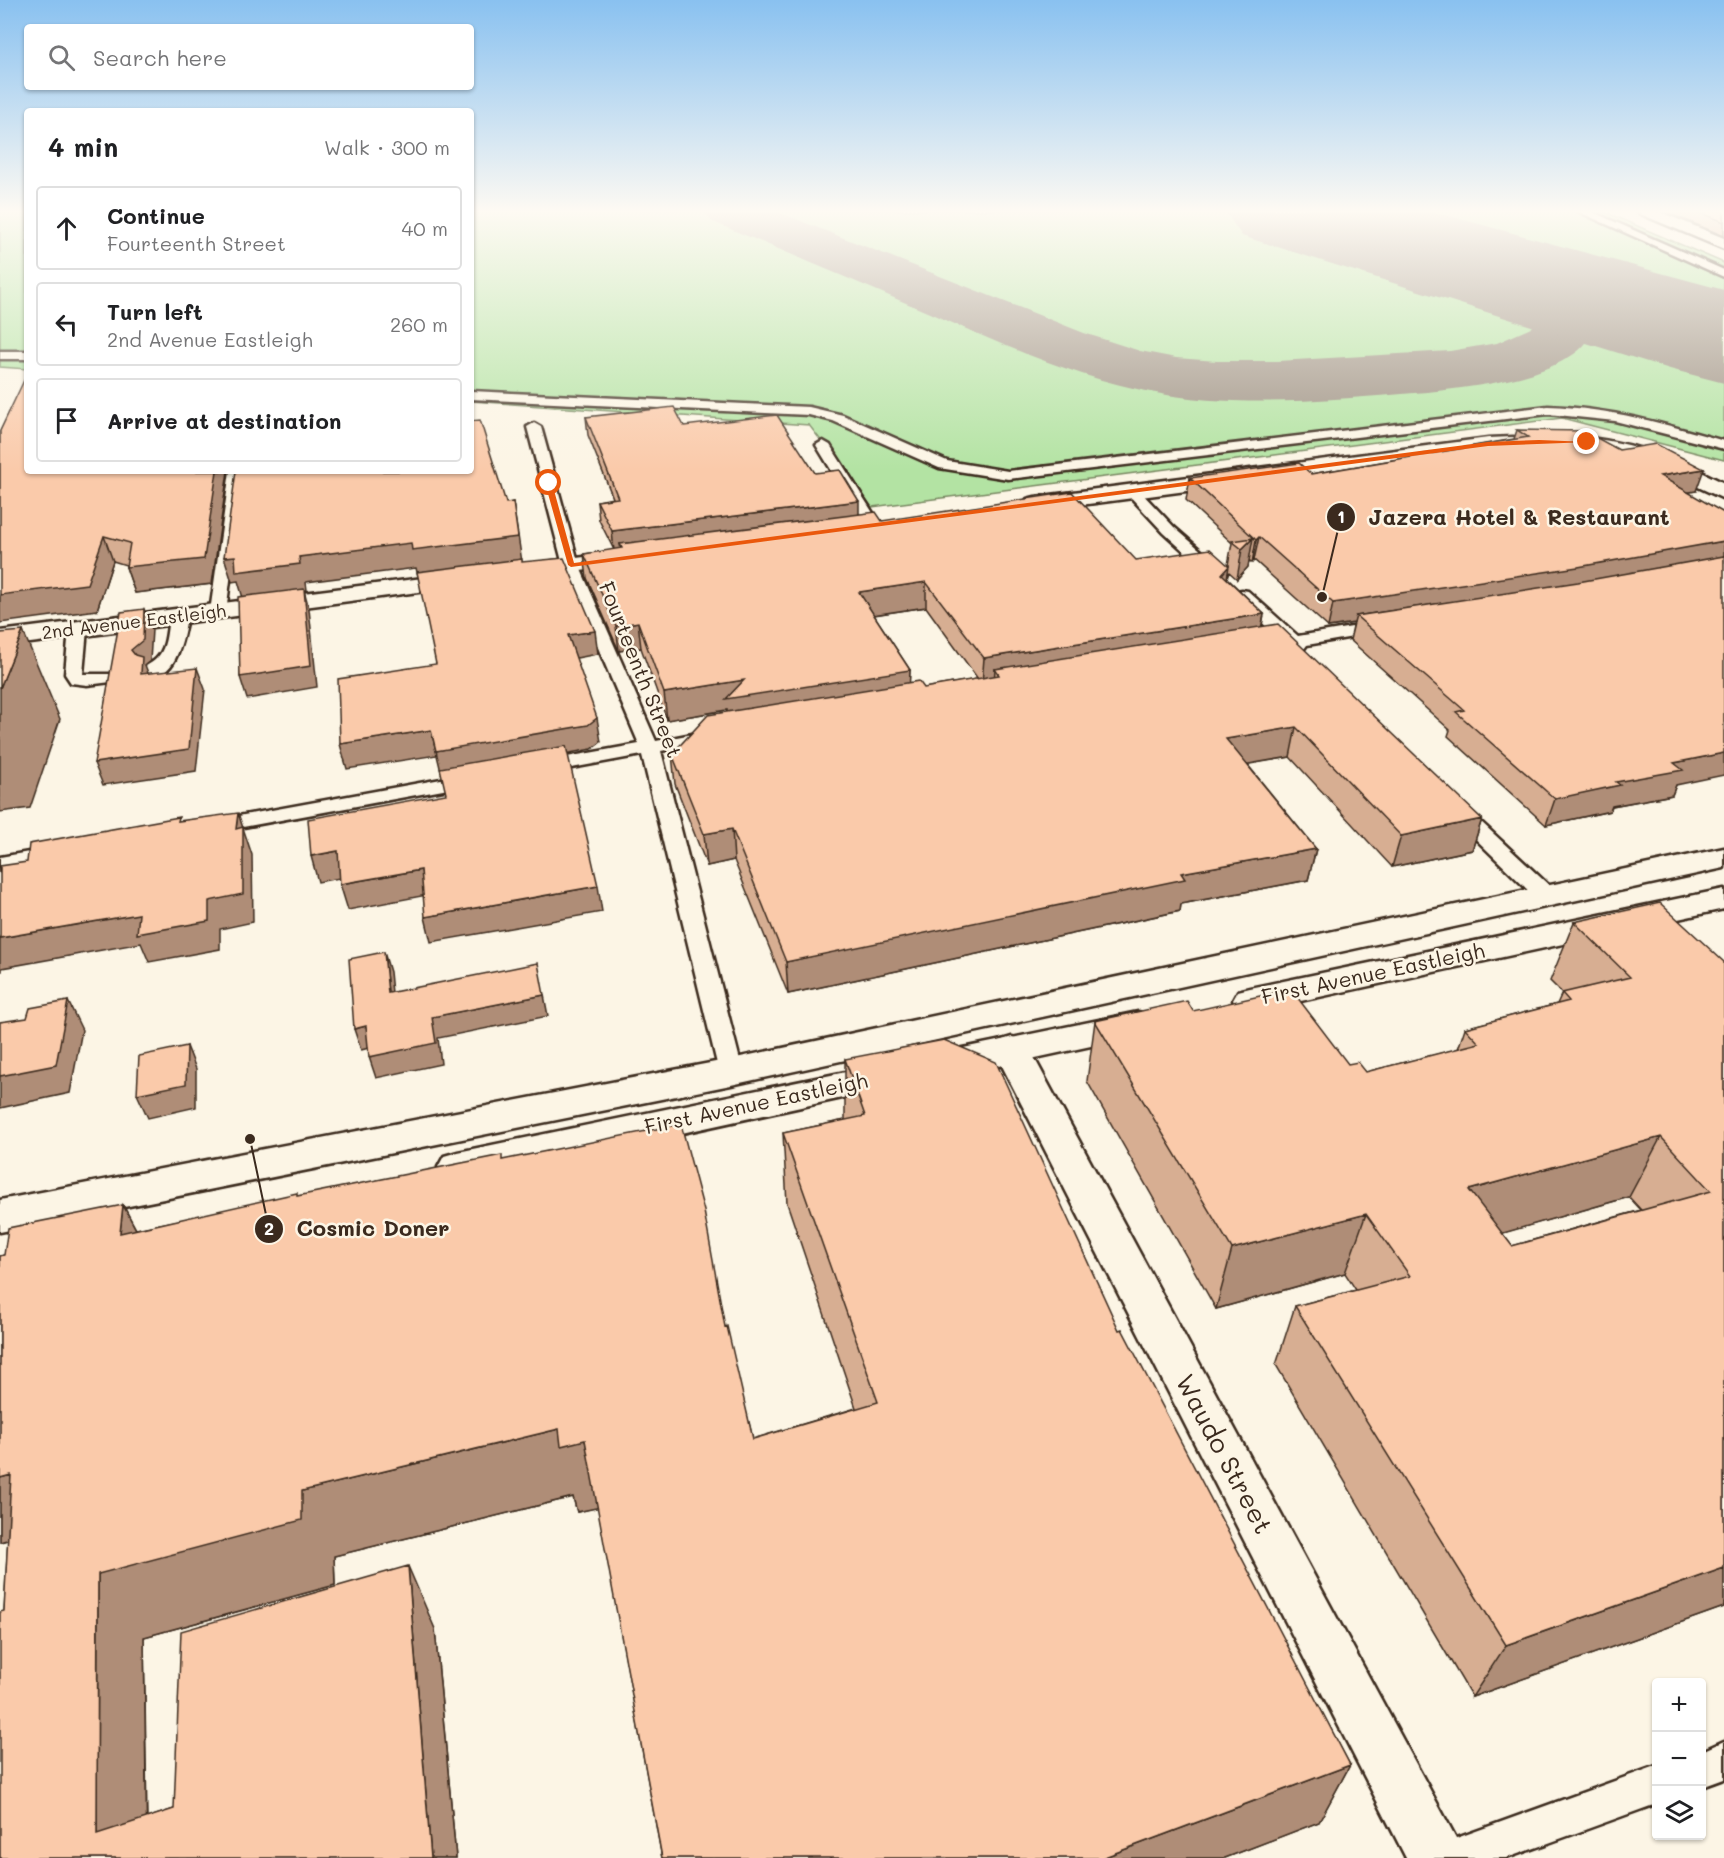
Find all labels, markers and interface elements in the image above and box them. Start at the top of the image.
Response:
search box [24,24,474,90]
icon: search [45,41,78,74]
text: Search here [93,43,227,72]
text: 4 min [48,130,118,164]
text: Walk · 300 m [324,134,450,160]
text: Continue [107,201,205,230]
icon: ahead [50,212,83,245]
text: 40 m [402,215,448,241]
text: Fourteenth Street [107,230,286,256]
text: Turn left [107,297,203,326]
icon: left [50,308,83,341]
text: 260 m [390,311,448,337]
text: 2nd Avenue Eastleigh [107,326,313,352]
icon: arrive [50,404,83,437]
text: Arrive at destination [107,406,342,435]
route end [1573,428,1599,454]
route start [535,469,561,495]
callout: Jazera Hotel & Restaurant [1326,497,1682,537]
text: Jazera Hotel & Restaurant [1368,502,1670,531]
text: 1 [1337,504,1345,528]
street label: Fourteenth Street [594,577,689,762]
street label: 2nd Avenue Eastleigh [41,598,227,644]
street label: First Avenue Eastleigh [1259,936,1487,1009]
street label: First Avenue Eastleigh [642,1066,870,1139]
callout: Cosmic Doner [254,1209,462,1249]
text: Cosmic Doner [296,1213,450,1242]
text: 2 [264,1216,274,1240]
street label: Waudo Street [1169,1368,1281,1539]
map controls [1652,1678,1706,1840]
button: + [1652,1678,1706,1732]
button: − [1652,1732,1706,1786]
button: layers [1652,1786,1706,1840]

